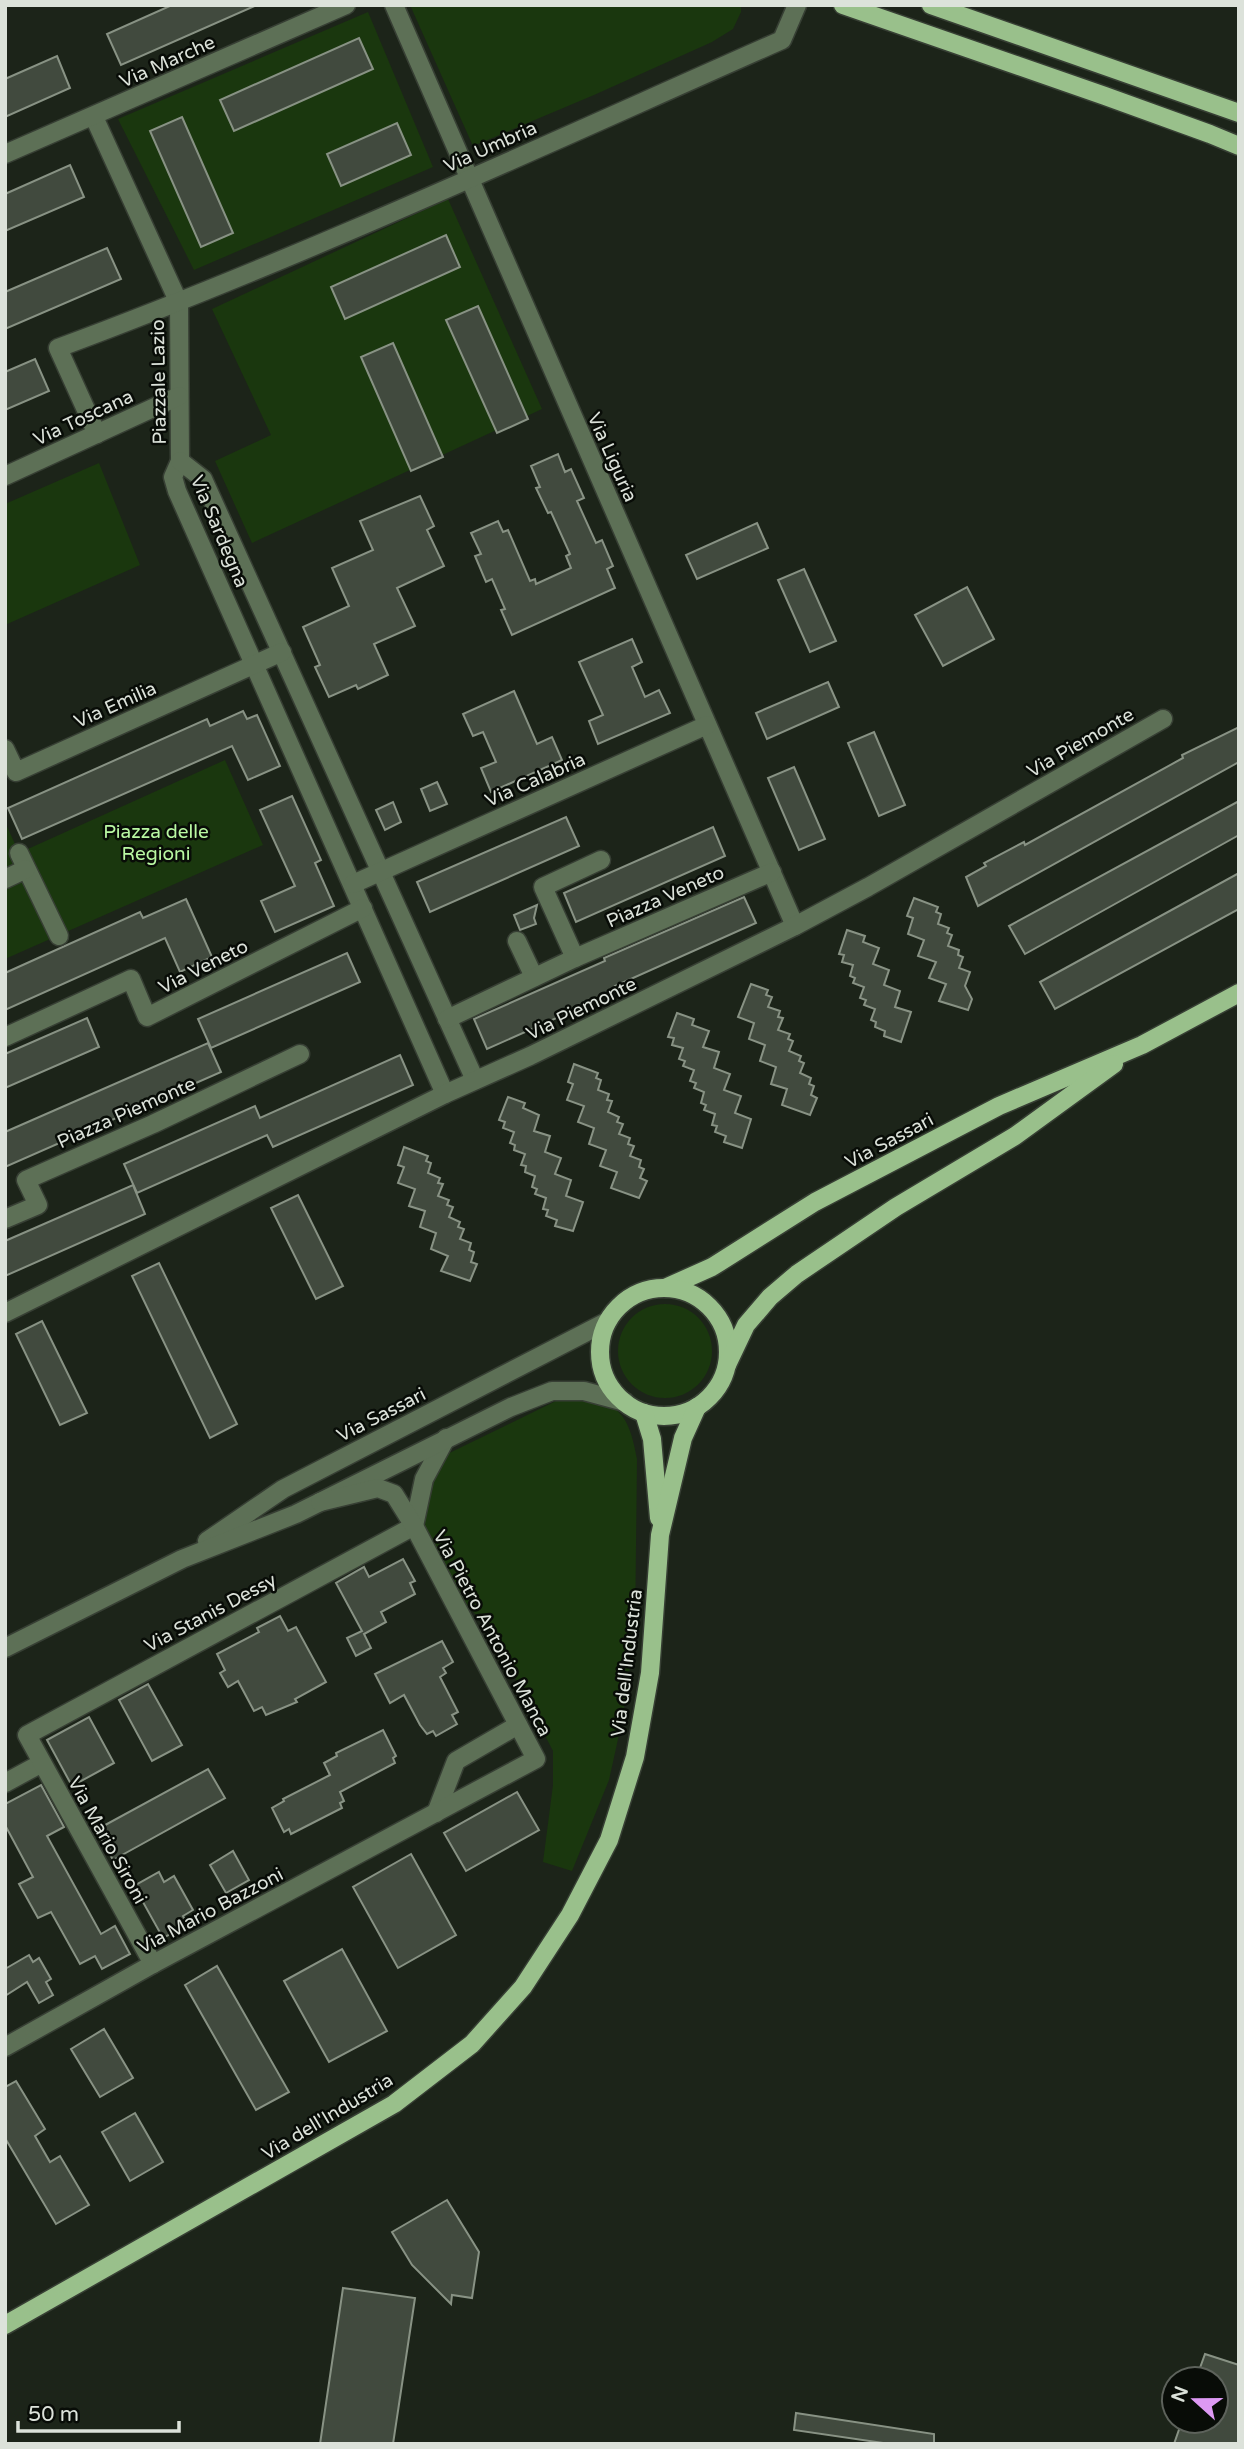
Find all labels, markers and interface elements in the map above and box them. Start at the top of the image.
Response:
street label: Via Marche [116,31,218,93]
street label: Via Umbria [440,117,540,177]
street label: Piazzale Lazio [147,319,171,445]
street label: Via Toscana [30,385,137,451]
street label: Via Liguria [583,409,642,505]
street label: Via Sardegna [186,472,253,591]
street label: Via Emilia [71,677,160,733]
street label: Via Piemonte [1023,703,1138,782]
street label: Via Calabria [482,748,589,812]
park label: Piazza delle Regioni [103,821,209,865]
street label: Piazza Veneto [603,861,728,933]
street label: Via Veneto [155,935,252,999]
street label: Via Piemonte [523,973,640,1045]
street label: Piazza Piemonte [54,1073,199,1153]
street label: Via Sassari [842,1108,937,1173]
street label: Via Sassari [333,1383,430,1447]
street label: Via Pietro Antonio Manca [428,1527,556,1740]
street label: Via Stanis Dessy [141,1569,280,1657]
street label: Via dell'Industria [607,1588,647,1738]
street label: Via Mario Sironi [63,1773,151,1908]
street label: Via Mario Bazzoni [134,1863,287,1959]
street label: Via dell'Industria [258,2069,397,2165]
north arrow [1160,2365,1230,2435]
text: N [1167,2383,1193,2405]
scale bar [18,2390,178,2434]
text: 50 m [28,2402,79,2427]

